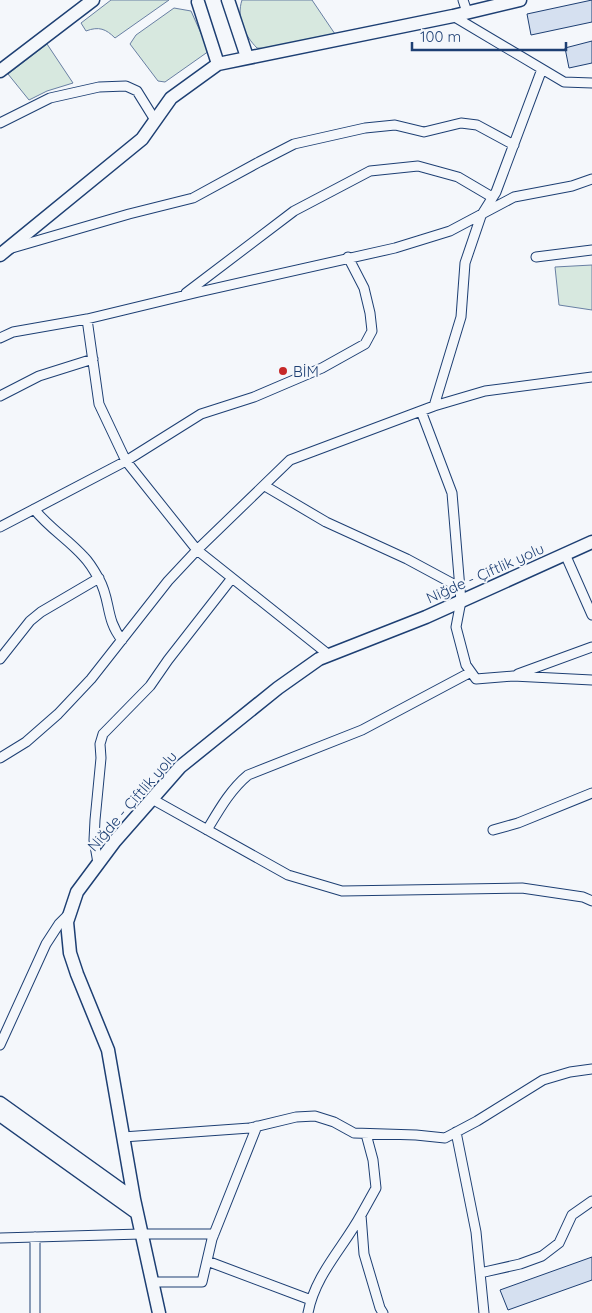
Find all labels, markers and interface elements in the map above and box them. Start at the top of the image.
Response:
scale bar [412,20,566,52]
text: 100 m [420,27,461,46]
place label: BİM [293,362,319,381]
marker: BİM [277,365,289,377]
street label: Niğde - Çiftlik yolu [423,539,547,607]
street label: Niğde - Çiftlik yolu [83,747,181,855]

